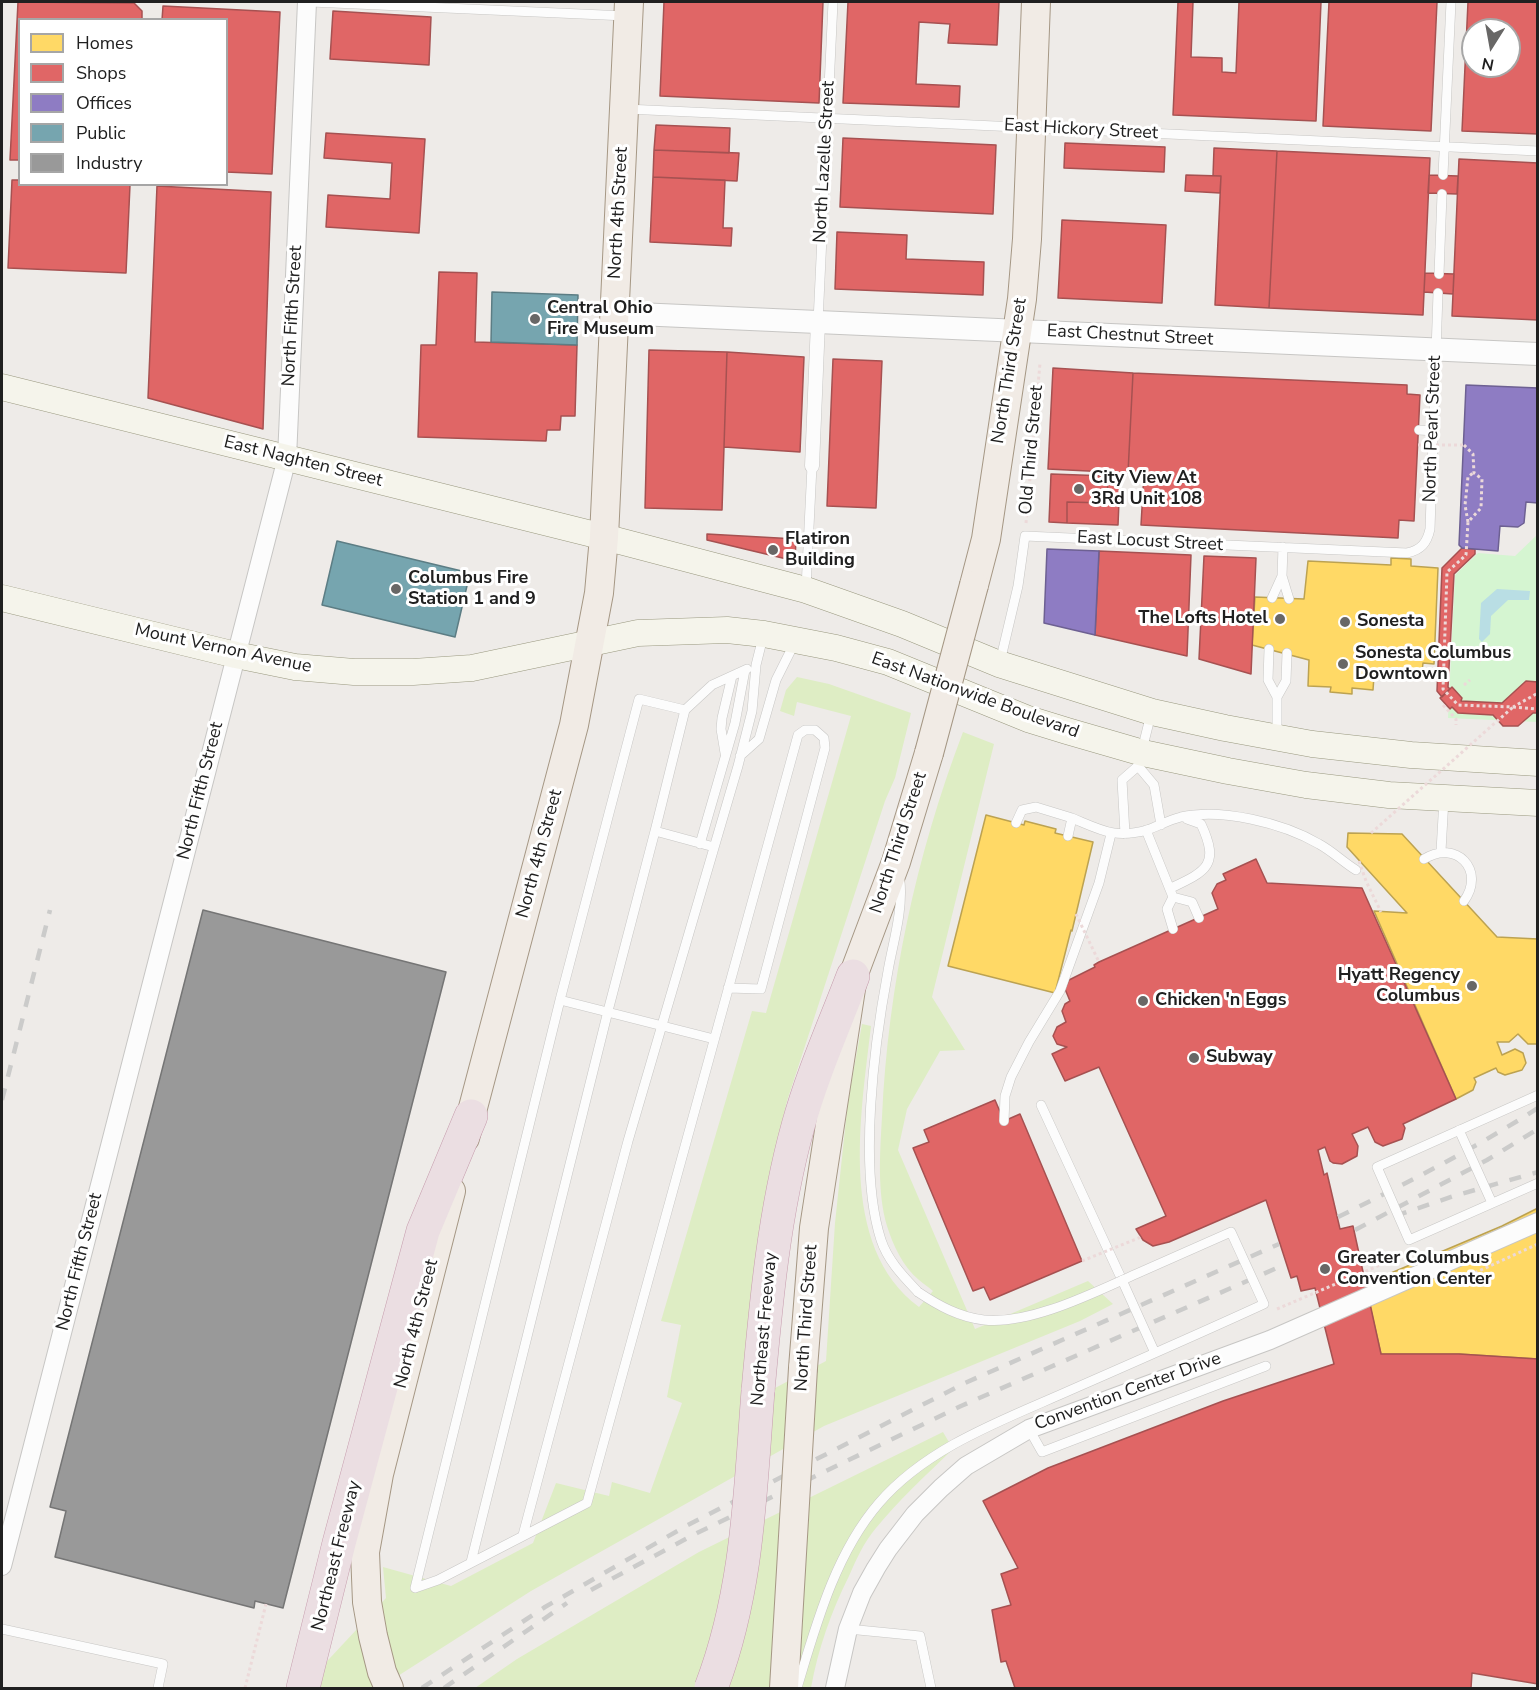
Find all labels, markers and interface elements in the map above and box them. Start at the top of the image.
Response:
legend [18,18,228,186]
north arrow [1461,18,1521,78]
text: Homes [76,31,133,55]
text: N [1480,52,1496,76]
text: Shops [76,61,126,85]
street label: North Lazelle Street [810,80,840,244]
text: Offices [76,91,132,115]
street label: East Hickory Street [1003,115,1159,145]
text: Public [76,121,126,145]
street label: North 4th Street [605,146,633,280]
text: Industry [76,151,143,175]
street label: North Fifth Street [279,245,307,387]
street label: North Third Street [988,297,1032,445]
place label: Central Ohio Fire Museum [547,298,654,340]
marker: Central Ohio Fire Museum [528,312,542,326]
street label: East Chestnut Street [1046,321,1214,351]
street label: North Pearl Street [1420,355,1446,503]
street label: Old Third Street [1016,384,1048,516]
street label: East Naghten Street [221,432,385,492]
place label: City View At 3Rd Unit 108 [1091,468,1202,510]
marker: City View At 3Rd Unit 108 [1072,482,1086,496]
street label: East Locust Street [1076,527,1224,557]
place label: Flatiron Building [785,529,855,572]
marker: Flatiron Building [766,543,780,557]
place label: Columbus Fire Station 1 and 9 [408,568,536,610]
marker: Columbus Fire Station 1 and 9 [389,582,403,596]
place label: The Lofts Hotel [1138,608,1268,630]
place label: Sonesta [1357,611,1424,633]
marker: The Lofts Hotel [1273,612,1287,626]
marker: Sonesta [1338,615,1352,629]
street label: Mount Vernon Avenue [133,620,313,678]
place label: Sonesta Columbus Downtown [1355,643,1511,686]
street label: East Nationwide Boulevard [868,648,1082,744]
marker: Sonesta Columbus Downtown [1336,657,1350,671]
street label: North Fifth Street [173,720,229,862]
street label: North Third Street [866,770,932,916]
street label: North 4th Street [512,787,568,921]
place label: Hyatt Regency Columbus [1338,965,1460,1008]
marker: Hyatt Regency Columbus [1465,979,1479,993]
place label: Chicken 'n Eggs [1155,990,1286,1012]
marker: Chicken 'n Eggs [1136,994,1150,1008]
place label: Subway [1206,1047,1273,1069]
marker: Subway [1187,1051,1201,1065]
street label: North Fifth Street [52,1191,108,1333]
street label: North Third Street [791,1244,823,1392]
place label: Greater Columbus Convention Center [1337,1248,1492,1290]
street label: Northeast Freeway [748,1251,782,1407]
street label: North 4th Street [390,1257,444,1391]
marker: Greater Columbus Convention Center [1318,1262,1332,1276]
street label: Convention Center Drive [1032,1348,1224,1436]
street label: Northeast Freeway [308,1479,366,1633]

